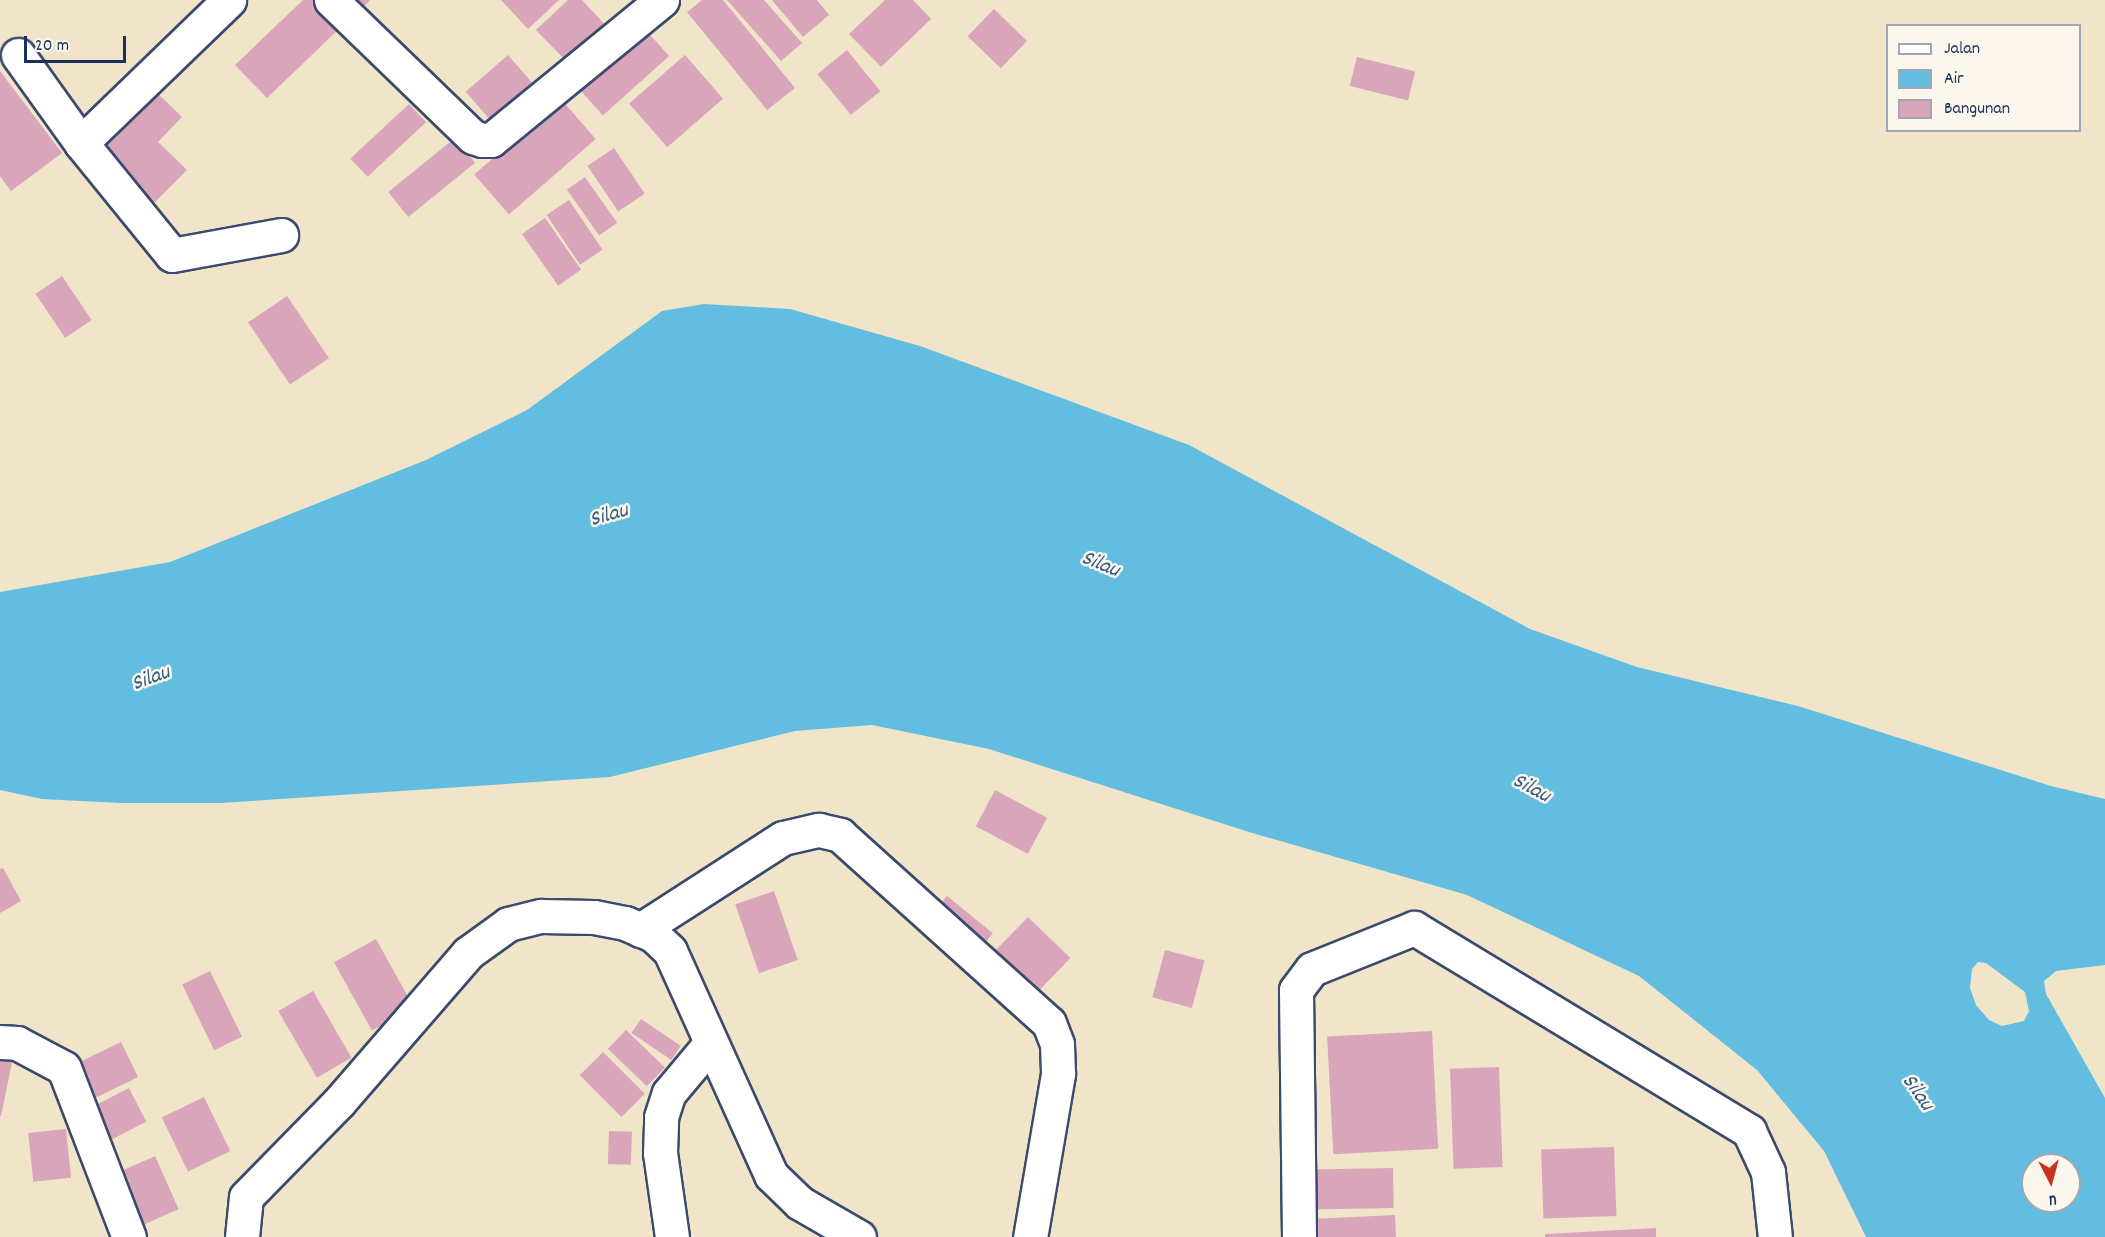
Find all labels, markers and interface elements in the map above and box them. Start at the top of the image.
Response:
scale bar [27,24,129,62]
legend [1886,24,2081,132]
text: 20 m [35,34,69,59]
text: Jalan [1944,37,1980,62]
text: Air [1944,67,1964,92]
text: Bangunan [1944,97,2010,122]
water label: Silau [587,498,631,534]
water label: Silau [1077,546,1123,584]
water label: Silau [128,660,174,698]
water label: Silau [1508,768,1554,810]
water label: Silau [1895,1070,1939,1116]
north arrow [2021,1153,2081,1213]
text: U [2048,1188,2058,1211]

